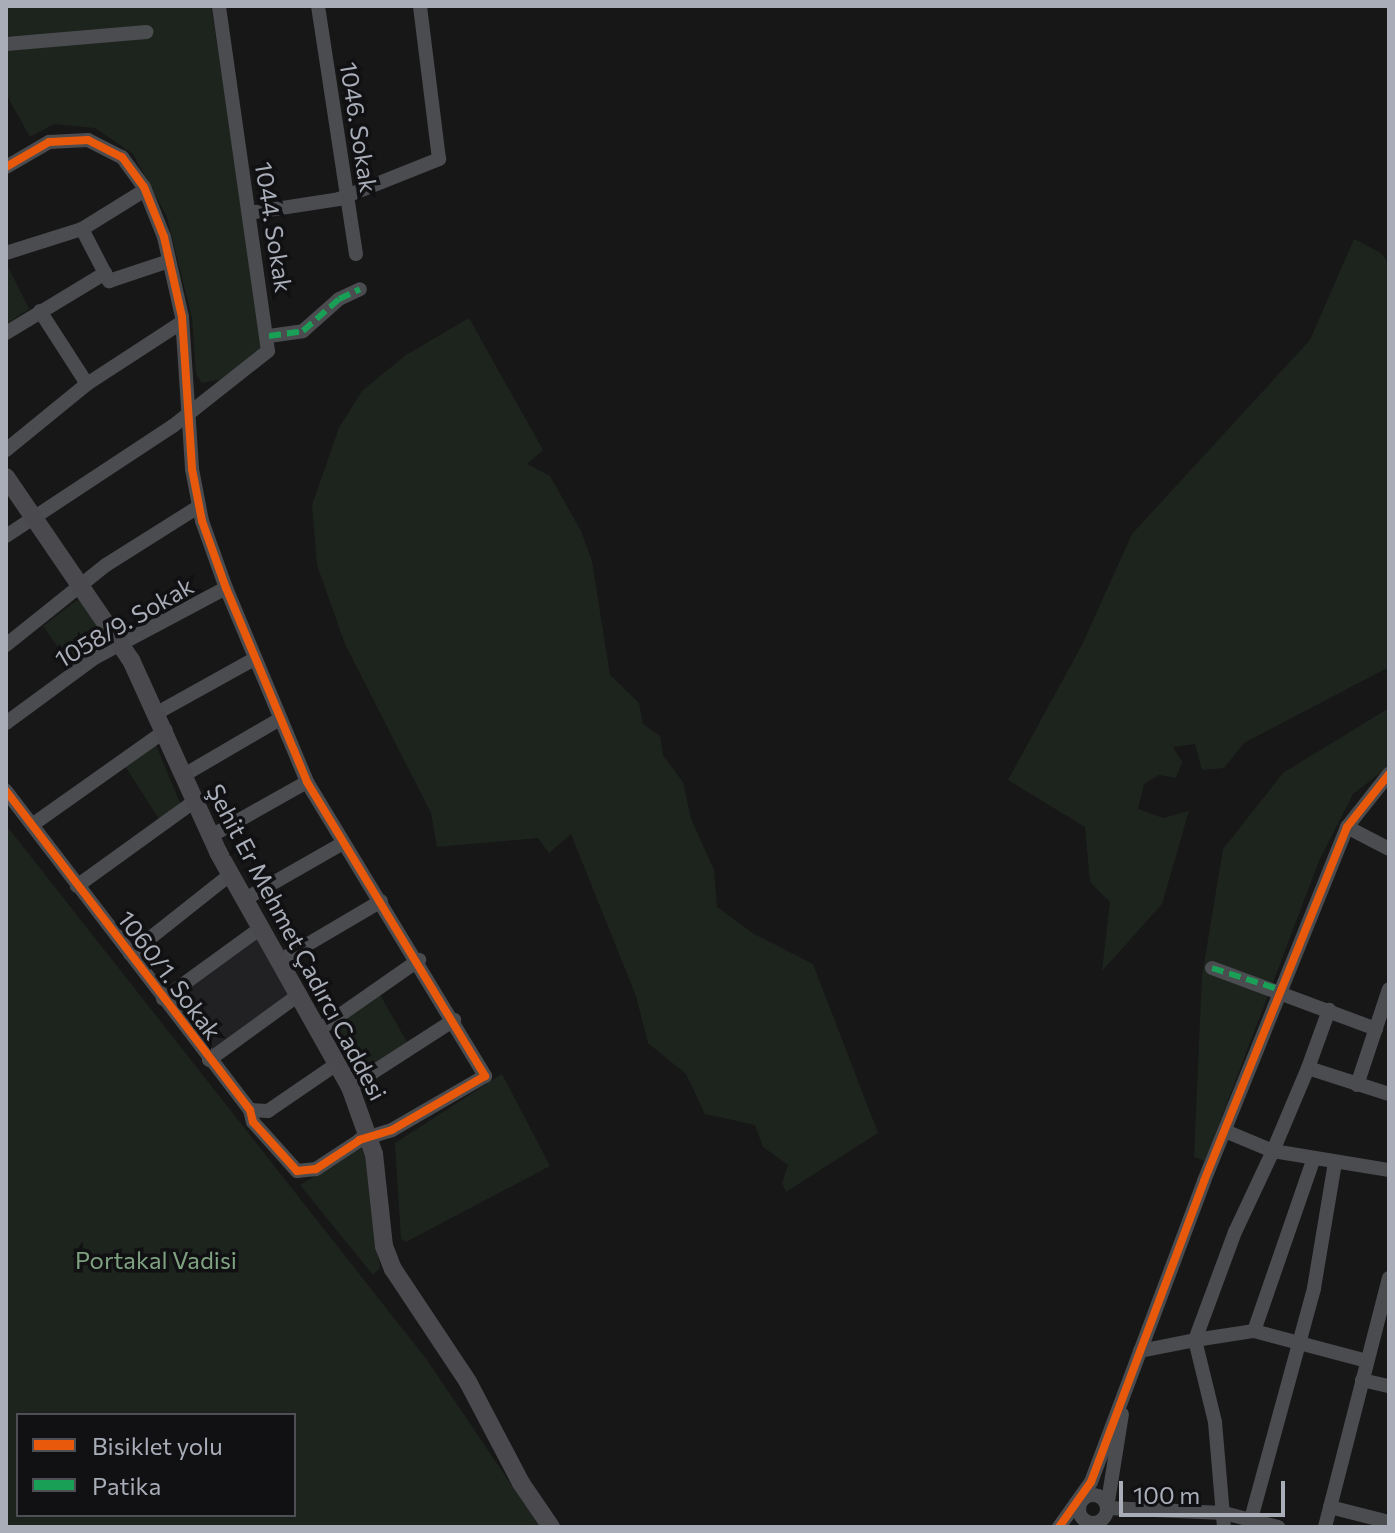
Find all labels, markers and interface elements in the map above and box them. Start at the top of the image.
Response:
street label: 1046. Sokak [334,60,384,194]
street label: 1044. Sokak [249,160,299,294]
street label: 1058/9. Sokak [50,571,198,673]
street label: Şehit Er Mehmet Çadırcı Caddesi [201,779,393,1105]
street label: 1060/1. Sokak [112,905,228,1045]
park label: Portakal Vadisi [75,1246,237,1274]
legend [16,1413,296,1517]
text: Bisiklet yolu [92,1431,223,1460]
scale bar [1123,1465,1289,1515]
text: Patika [92,1471,161,1500]
text: 100 m [1133,1480,1200,1509]

